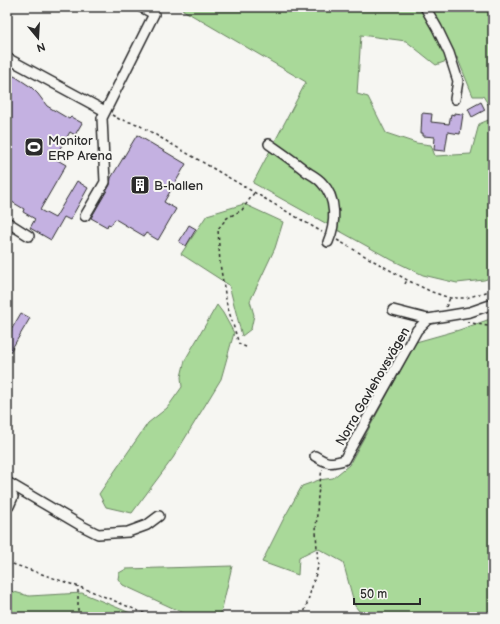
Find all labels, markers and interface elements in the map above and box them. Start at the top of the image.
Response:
north arrow [18,18,58,58]
text: N [35,40,47,54]
place label: Monitor ERP Arena [48,133,112,164]
sports icon: Monitor ERP Arena [23,136,45,158]
building icon: B-hallen [129,174,151,196]
place label: B-hallen [154,178,203,194]
street label: Norra Gavlehovsvägen [332,324,413,449]
scale bar [354,580,420,606]
text: 50 m [360,587,387,602]

